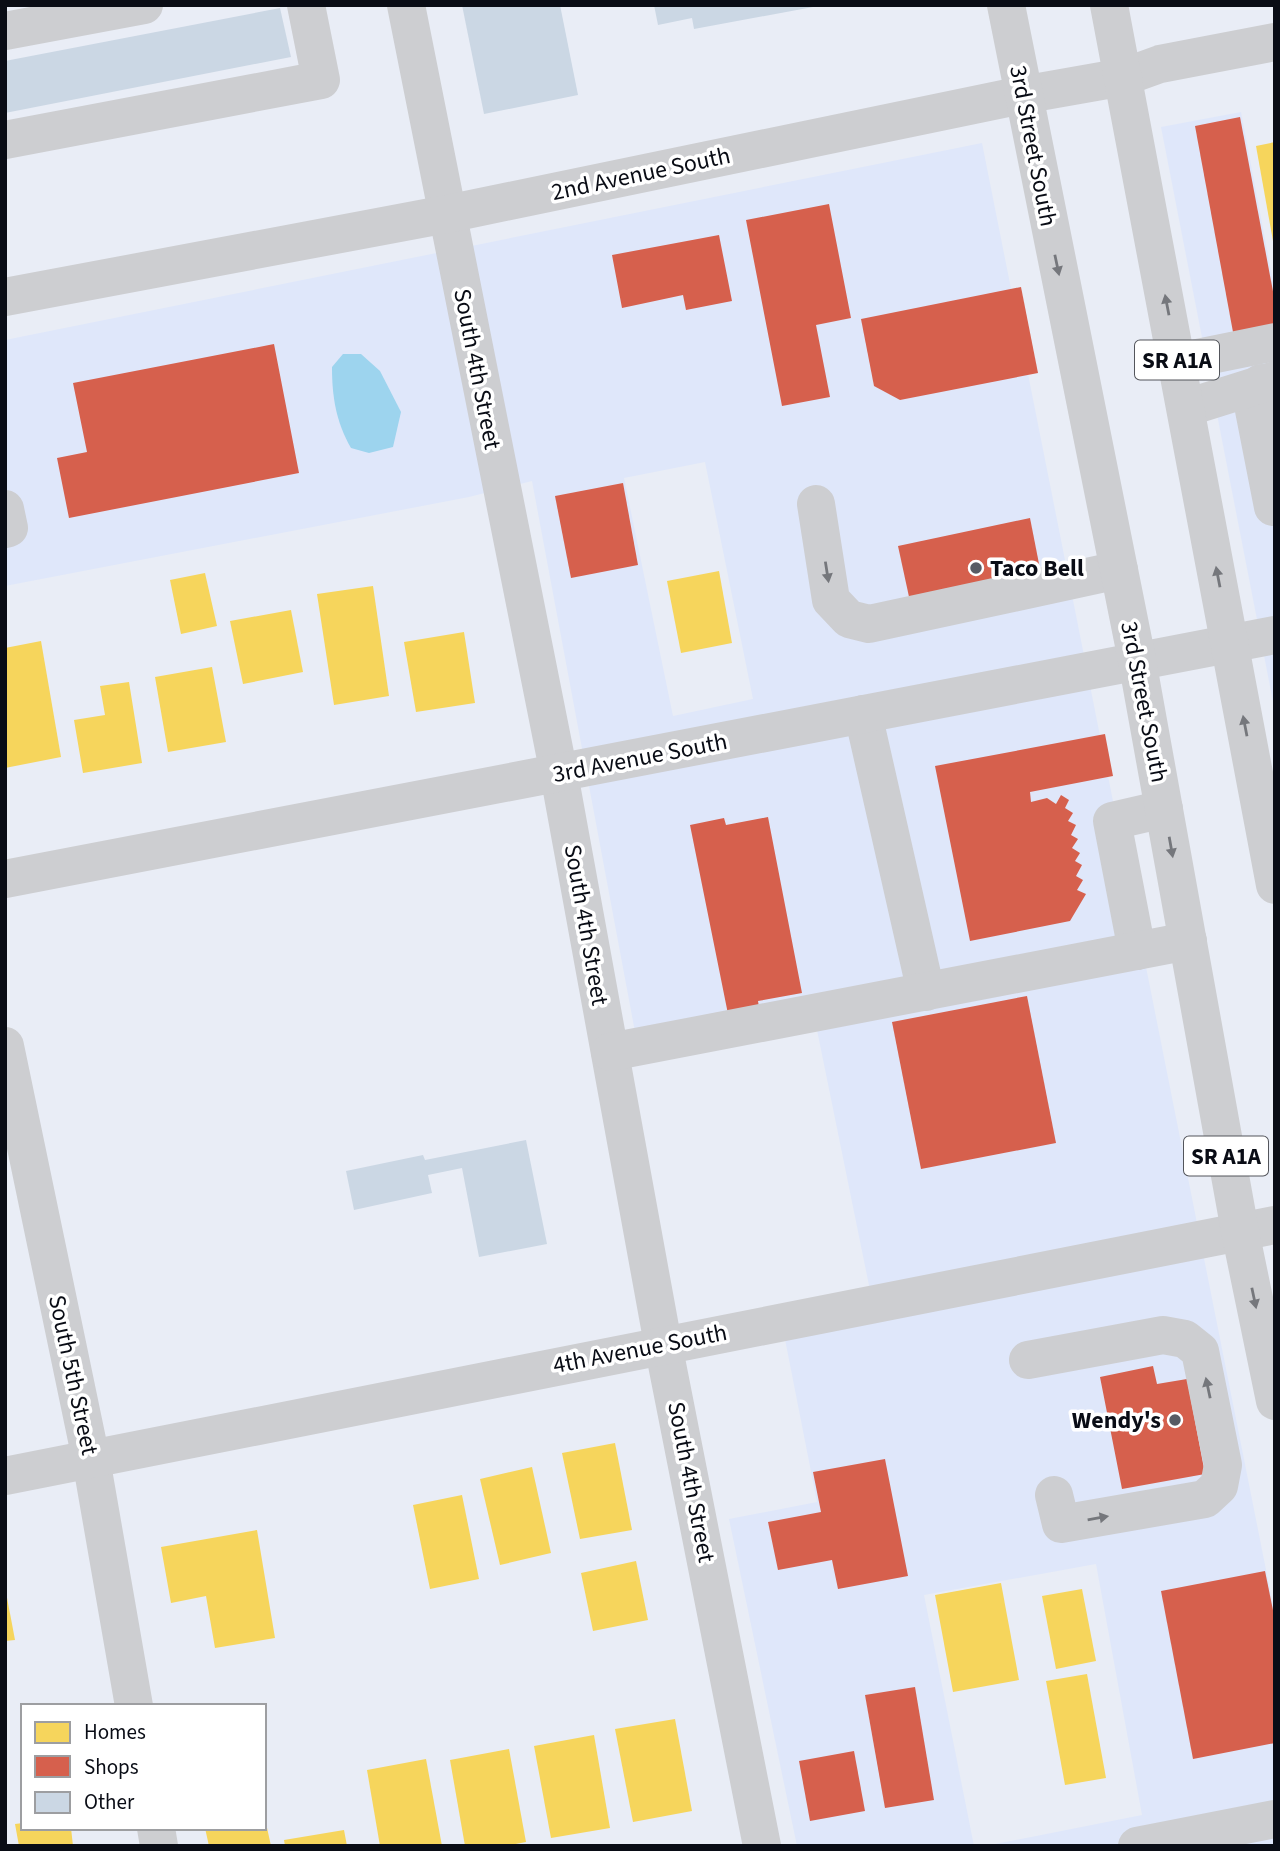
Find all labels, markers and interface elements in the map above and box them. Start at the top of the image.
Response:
street label: 3rd Street South [1000,63,1066,229]
street label: 2nd Avenue South [548,138,734,210]
one-way arrow [1051,254,1062,276]
street label: South 4th Street [444,286,510,452]
one-way arrow [1161,294,1172,316]
road number: SR A1A [1135,340,1219,380]
place label: Taco Bell [990,551,1084,586]
marker: Taco Bell [968,560,984,576]
one-way arrow [822,561,833,583]
one-way arrow [1212,566,1223,588]
street label: 3rd Street South [1111,619,1177,785]
one-way arrow [1240,715,1251,737]
street label: 3rd Avenue South [550,724,730,792]
one-way arrow [1166,836,1177,858]
street label: South 4th Street [555,842,617,1008]
road number: SR A1A [1184,1136,1268,1176]
one-way arrow [1248,1287,1259,1309]
street label: South 5th Street [39,1292,107,1458]
street label: 4th Avenue South [550,1315,730,1383]
one-way arrow [1202,1377,1213,1399]
street label: South 4th Street [658,1399,724,1565]
place label: Wendy's [1072,1403,1161,1438]
marker: Wendy's [1167,1412,1183,1428]
one-way arrow [1087,1512,1109,1523]
legend [21,1704,266,1830]
text: Homes [84,1717,146,1747]
text: Shops [84,1752,139,1782]
text: Other [84,1787,135,1817]

